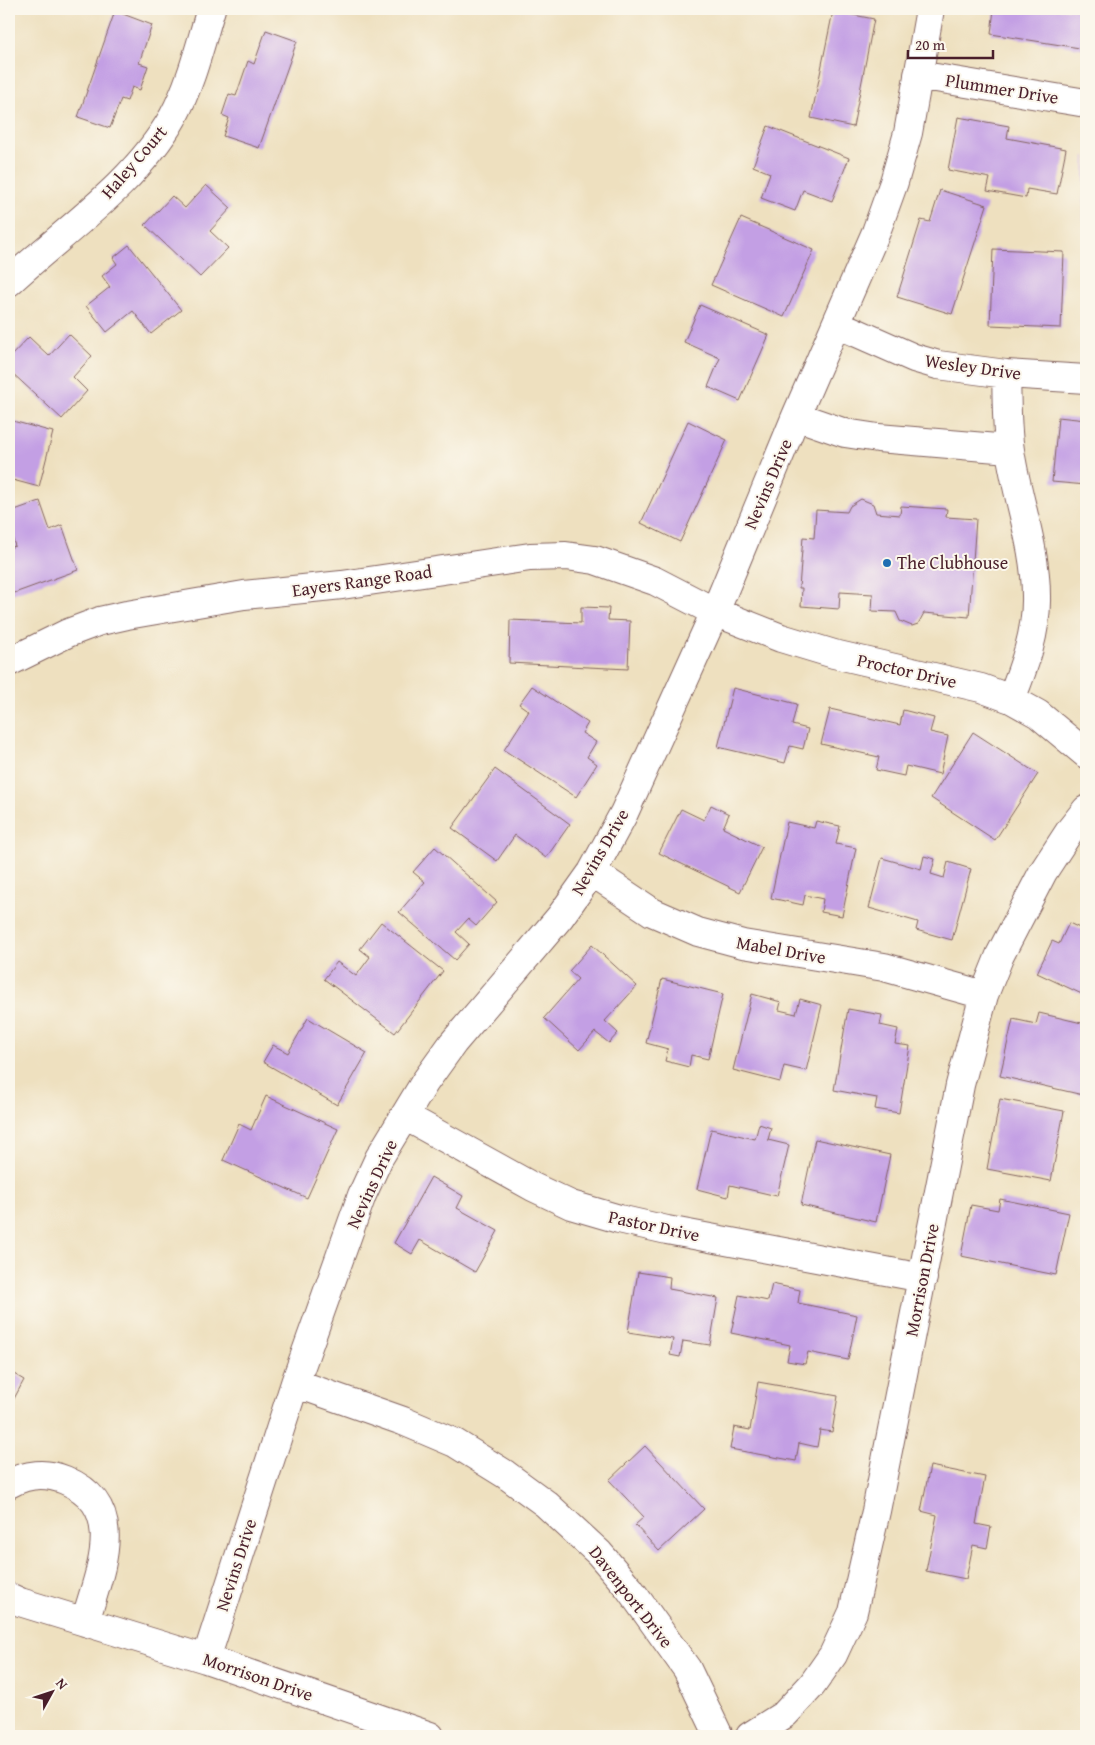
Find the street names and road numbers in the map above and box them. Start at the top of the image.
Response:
street label: Plummer Drive [944,66,1061,111]
street label: Haley Court [94,119,174,204]
street label: Wesley Drive [923,346,1023,387]
street label: Nevins Drive [736,434,799,533]
street label: Eayers Range Road [290,557,434,604]
street label: Proctor Drive [855,646,959,695]
street label: Nevins Drive [564,803,635,900]
street label: Mabel Drive [734,928,828,971]
street label: Nevins Drive [339,1135,404,1233]
street label: Pastor Drive [606,1203,702,1248]
street label: Morrison Drive [897,1221,946,1339]
street label: Nevins Drive [208,1515,263,1615]
street label: Davenport Drive [583,1540,680,1654]
street label: Morrison Drive [200,1645,317,1708]

